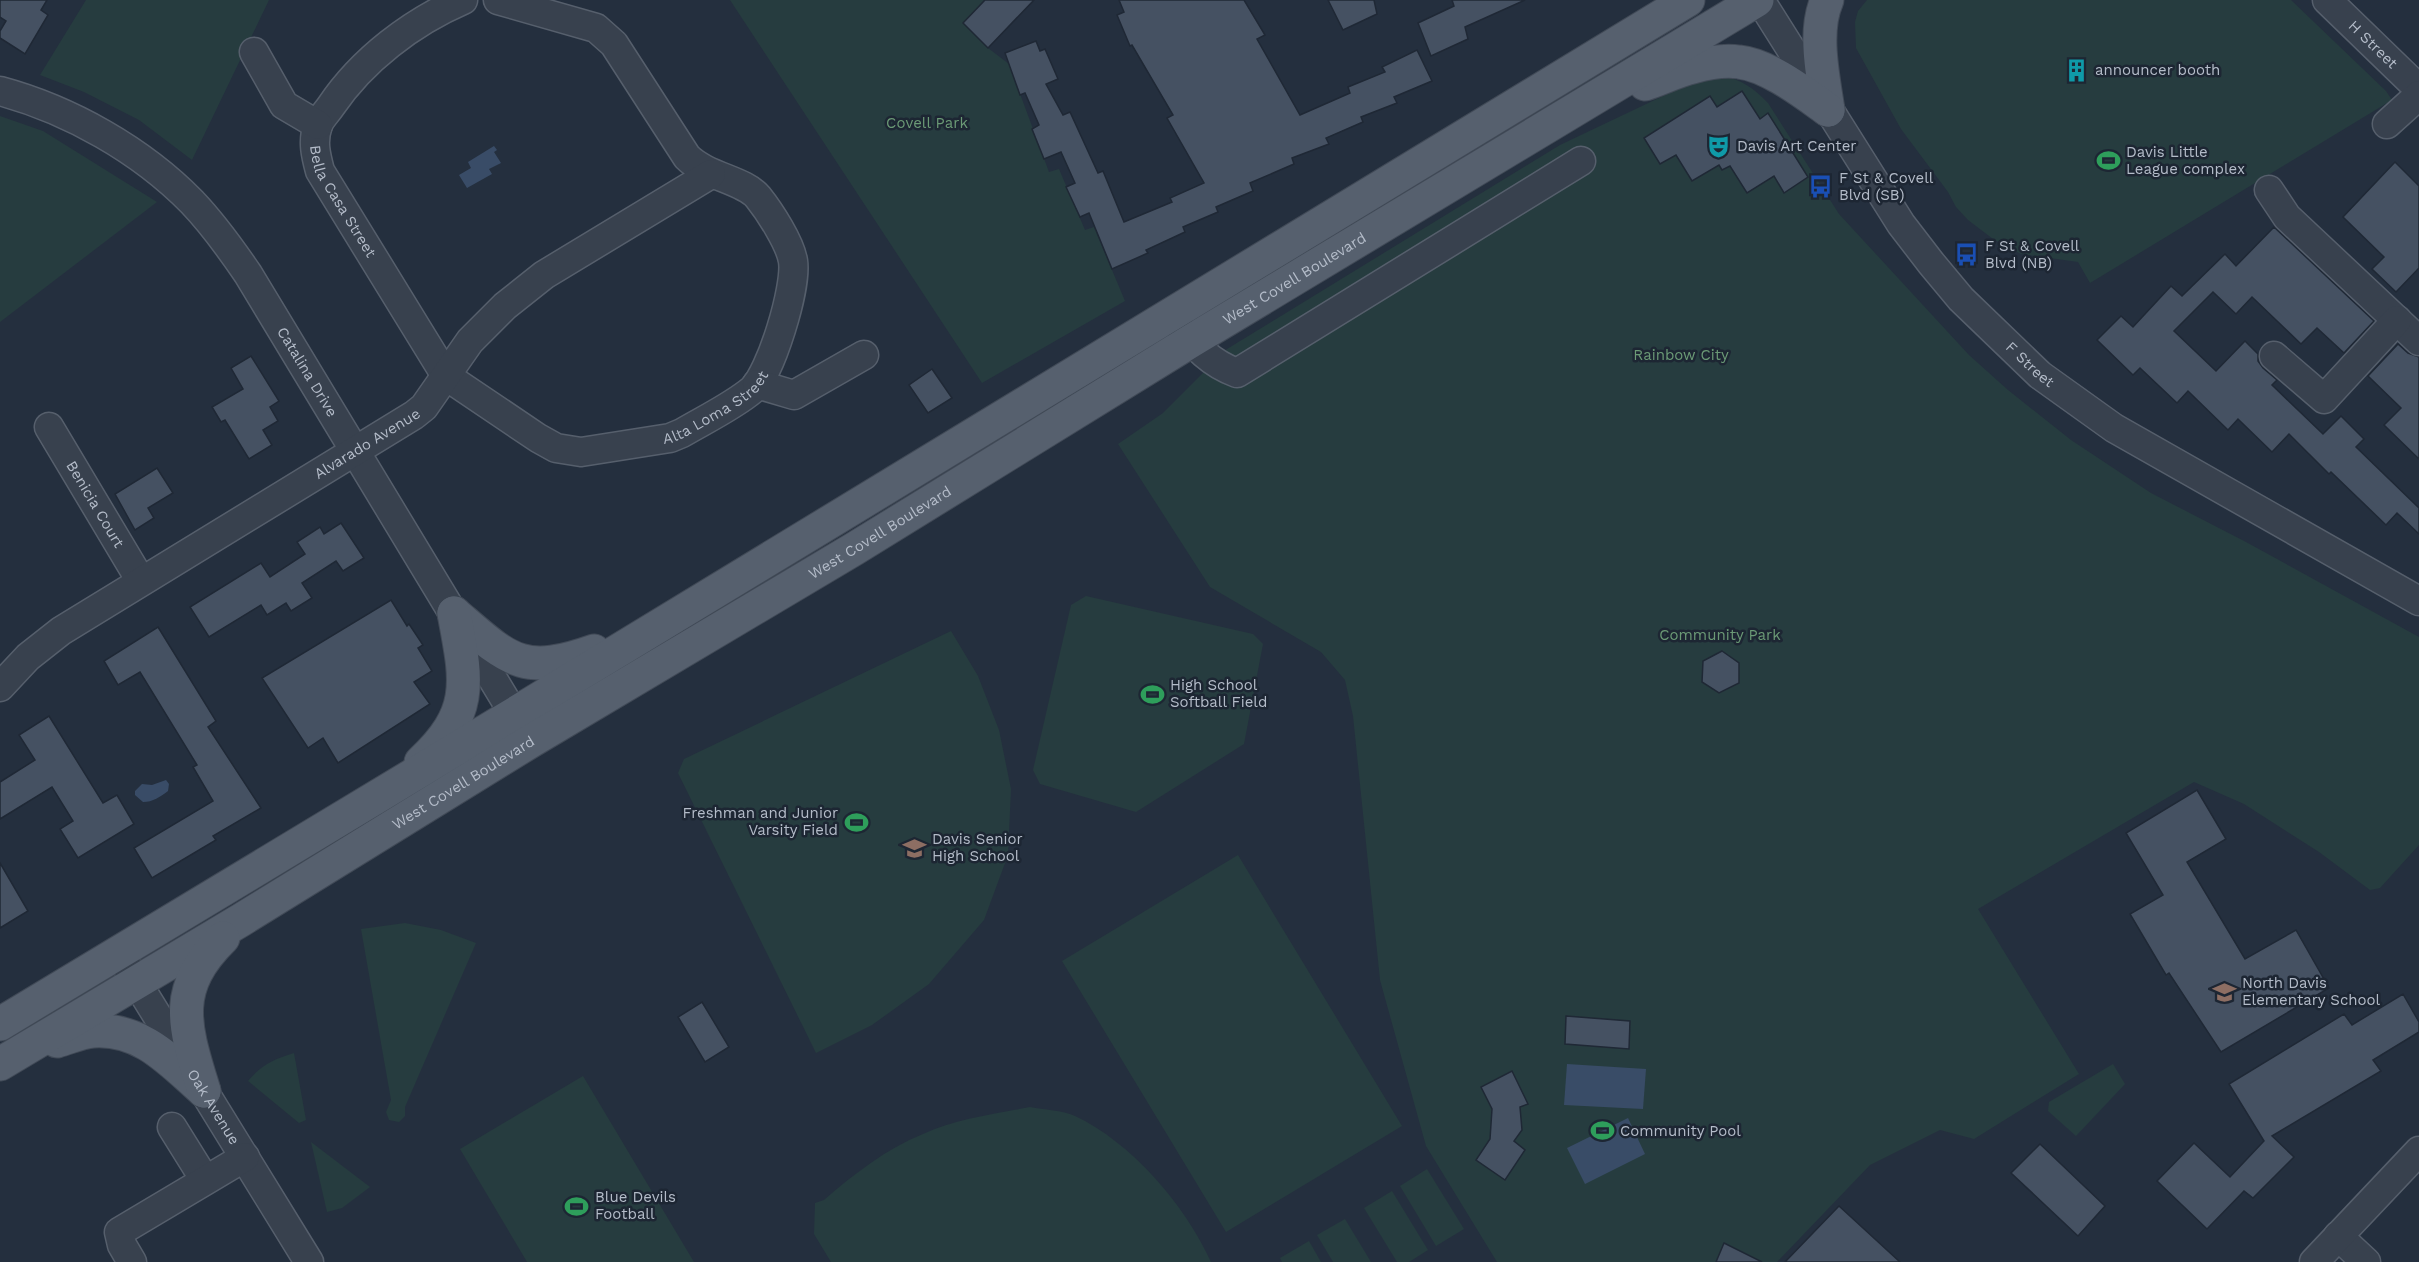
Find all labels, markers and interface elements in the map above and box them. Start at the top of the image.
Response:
street label: H Street [2345,17,2402,73]
building icon: announcer booth [2064,57,2090,83]
place label: announcer booth [2095,61,2220,79]
park label: Covell Park [886,114,968,132]
theatre icon: Davis Art Center [1706,133,1732,159]
place label: Davis Art Center [1737,137,1856,155]
place label: Davis Little League complex [2126,143,2245,178]
street label: Bella Casa Street [306,144,380,261]
sports icon: Davis Little League complex [2095,148,2121,174]
place label: F St & Covell Blvd (SB) [1839,169,1934,204]
bus stop icon: F St & Covell Blvd (SB) [1808,174,1834,200]
street label: West Covell Boulevard [1219,229,1369,329]
place label: F St & Covell Blvd (NB) [1985,237,2080,272]
bus stop icon: F St & Covell Blvd (NB) [1954,242,1980,268]
street label: Catalina Drive [273,324,341,420]
street label: F Street [2002,338,2058,392]
park label: Rainbow City [1633,346,1729,364]
street label: Alta Loma Street [662,367,773,448]
street label: Alvarado Avenue [311,405,424,483]
street label: Benicia Court [62,458,128,552]
street label: West Covell Boulevard [805,482,955,583]
park label: Community Park [1659,626,1781,644]
place label: High School Softball Field [1170,676,1267,711]
sports icon: High School Softball Field [1139,681,1165,707]
street label: West Covell Boulevard [389,732,538,834]
place label: Freshman and Junior Varsity Field [683,804,838,839]
sports icon: Freshman and Junior Varsity Field [843,809,869,835]
place label: Davis Senior High School [932,830,1023,865]
school or university icon: Davis Senior High School [901,835,927,861]
place label: North Davis Elementary School [2242,974,2381,1009]
school or university icon: North Davis Elementary School [2211,979,2237,1005]
street label: Oak Avenue [183,1066,244,1148]
sports icon: Community Pool [1589,1118,1615,1144]
place label: Community Pool [1620,1122,1741,1140]
place label: Blue Devils Football [595,1188,676,1223]
sports icon: Blue Devils Football [564,1193,590,1219]

